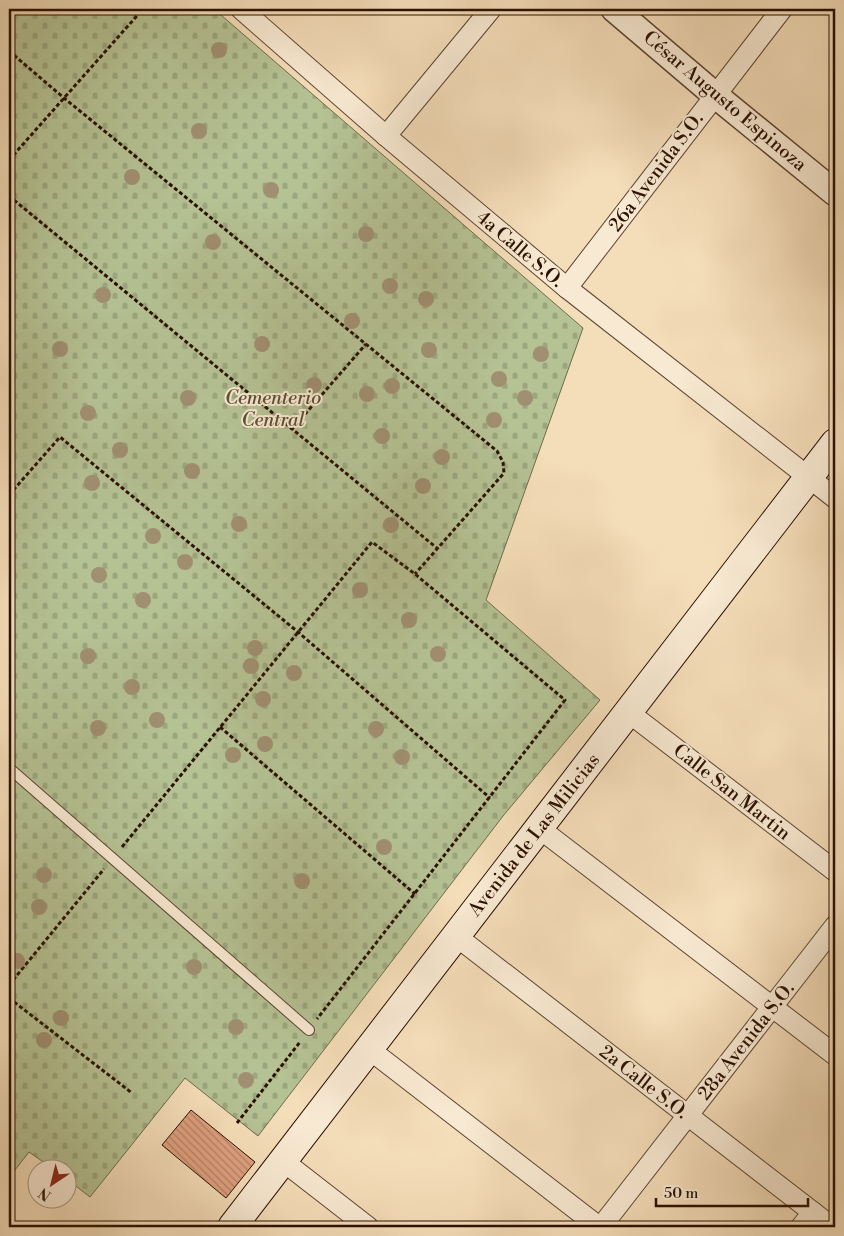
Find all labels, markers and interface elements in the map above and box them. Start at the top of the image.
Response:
street label: César Augusto Espinoza [638,26,812,177]
street label: 26a Avenida S.O. [603,108,709,236]
street label: 4a Calle S.O. [471,205,569,293]
park label: Cementerio Central [225,386,321,432]
street label: Calle San Martin [668,739,796,845]
street label: Avenida de Las Milicias [462,749,605,922]
street label: 28a Avenida S.O. [692,977,800,1105]
street label: 2a Calle S.O. [595,1040,693,1124]
north arrow [28,1158,78,1208]
scale bar [656,1176,809,1208]
text: N [35,1183,55,1204]
text: 50 m [664,1184,698,1203]

